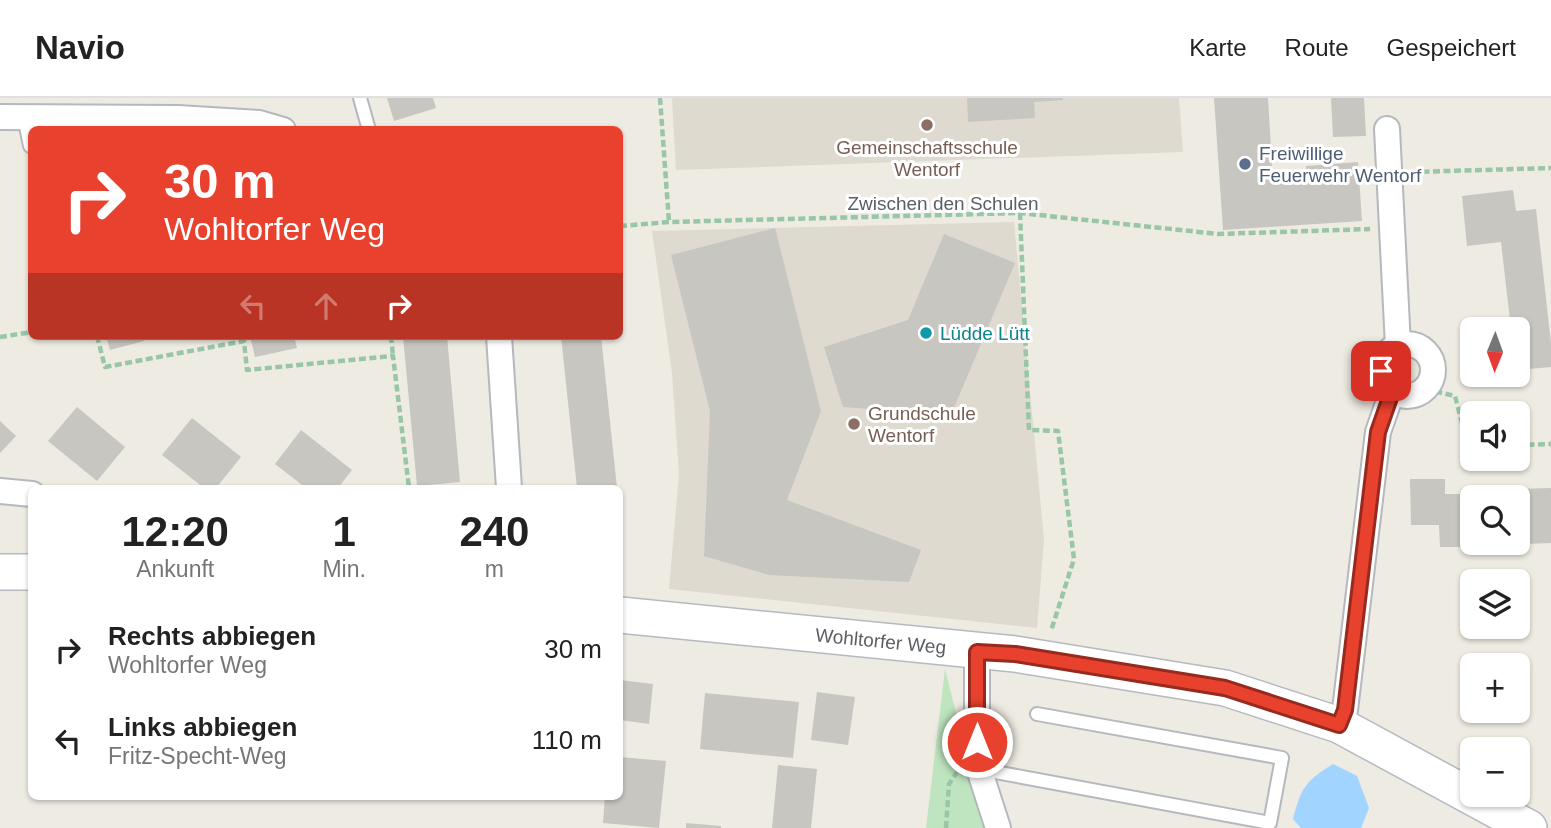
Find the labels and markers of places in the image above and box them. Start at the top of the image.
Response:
marker: Gemeinschaftsschule Wentorf [919,117,935,133]
place label: Gemeinschaftsschule Wentorf [836,137,1018,180]
place label: Freiwillige Feuerwehr Wentorf [1259,143,1422,186]
marker: Freiwillige Feuerwehr Wentorf [1237,156,1253,172]
place label: Lüdde Lütt [940,323,1031,344]
marker: Lüdde Lütt [918,325,934,341]
pin [1351,341,1411,401]
place label: Grundschule Wentorf [868,403,976,446]
marker: Grundschule Wentorf [846,416,862,432]

